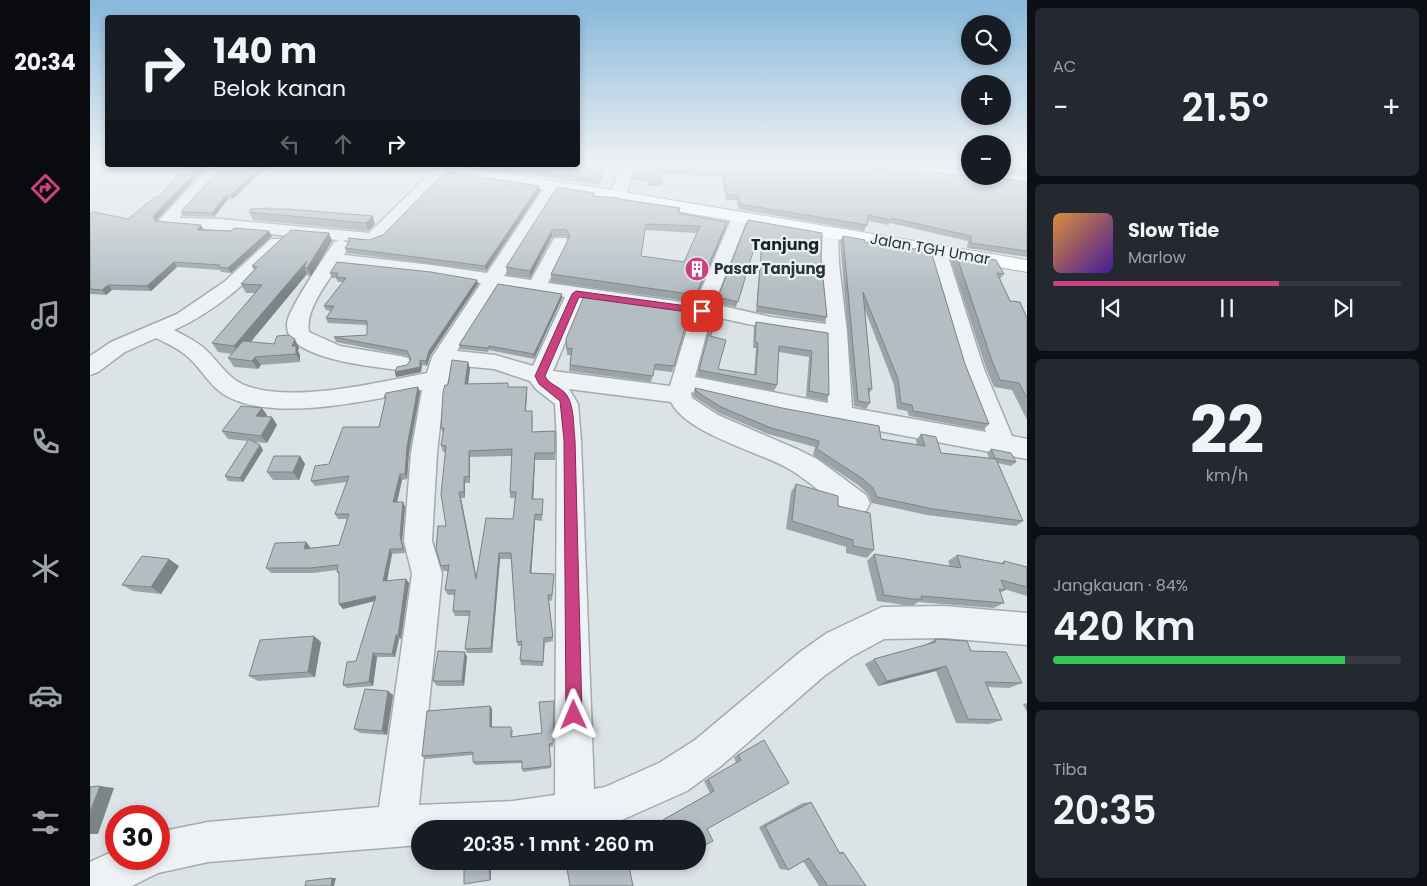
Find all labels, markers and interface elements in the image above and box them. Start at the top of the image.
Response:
map controls [961,15,1011,185]
button: search [961,15,1011,65]
text: 140 m [213,26,317,75]
icon: right [130,35,195,100]
text: 20:34 [14,47,76,78]
text: AC [1053,55,1076,78]
text: Belok kanan [213,73,346,104]
button: + [961,75,1011,125]
text: 21.5° [1182,81,1269,134]
text: − [1053,88,1068,127]
text: + [1382,88,1401,127]
icon: left [276,130,304,158]
icon: ahead [329,130,357,158]
icon: right [382,130,410,158]
button: − [961,135,1011,185]
icon: directions [28,171,63,206]
text: Slow Tide [1128,217,1219,244]
street label: Jalan TGH Umar [869,228,992,269]
district label: Tanjung [751,233,819,256]
text: Marlow [1128,246,1186,269]
building icon: Pasar Tanjung [684,256,710,282]
place label: Pasar Tanjung [714,258,826,279]
pin [681,290,723,332]
icon: previous [1097,294,1125,322]
icon: pause [1213,294,1241,322]
icon: next [1329,294,1357,322]
icon: arrive [688,297,716,325]
icon: music [28,298,63,333]
text: 22 [1190,385,1264,476]
icon: phone [28,424,63,459]
text: km/h [1206,464,1248,487]
icon: climate [28,551,63,586]
text: Jangkauan · 84% [1053,574,1188,597]
text: 420 km [1053,600,1196,653]
icon: car [28,678,63,713]
position arrow [547,688,599,740]
text: Tiba [1053,758,1087,781]
text: 20:35 [1053,784,1157,837]
icon: filters [28,805,63,840]
speed limit sign: 30 [105,805,170,870]
text: 20:35 · 1 mnt · 260 m [463,831,654,858]

